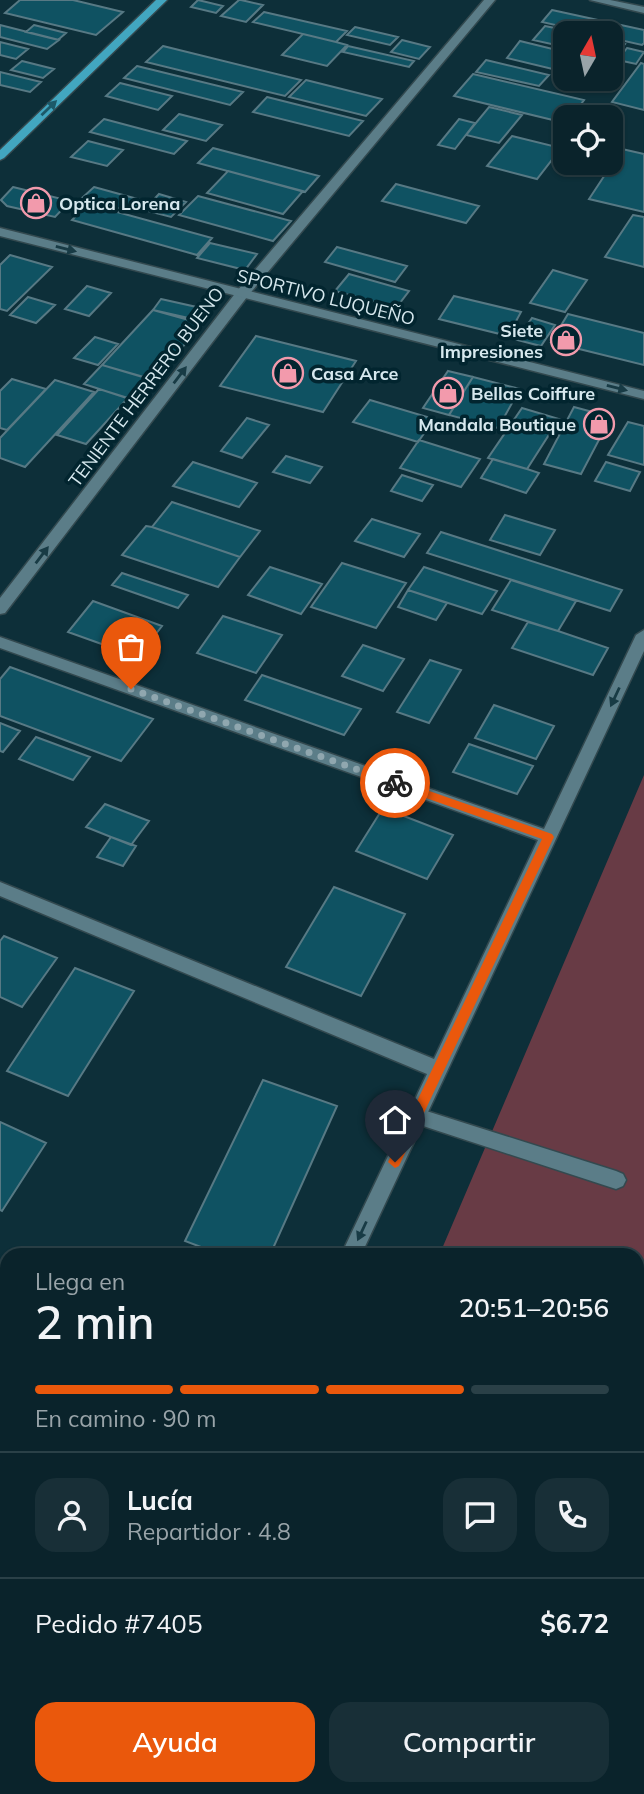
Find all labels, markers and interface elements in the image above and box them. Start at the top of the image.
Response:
north arrow [553,21,623,91]
map controls [553,21,623,175]
one-way arrow [40,101,57,117]
button: locate [553,105,623,175]
shop icon: Optica Lorena [19,186,53,220]
place label: Optica Lorena [59,192,180,215]
one-way arrow [55,244,77,255]
street label: SPORTIVO LUQUEÑO [235,264,417,330]
street label: TENIENTE HERRERO BUENO [63,283,229,491]
place label: Siete Impresiones [440,319,543,363]
shop icon: Siete Impresiones [549,323,583,357]
shop icon: Casa Arce [271,356,305,390]
place label: Casa Arce [311,362,399,385]
one-way arrow [173,365,187,384]
shop icon: Bellas Coiffure [431,376,465,410]
place label: Bellas Coiffure [471,382,595,405]
one-way arrow [606,383,628,394]
shop icon: Mandala Boutique [582,407,616,441]
place label: Mandala Boutique [418,413,576,436]
one-way arrow [34,546,48,564]
pin [101,617,161,689]
icon: bag [112,628,150,666]
one-way arrow [609,687,621,707]
courier [360,748,430,818]
icon: bike [376,764,414,802]
pin [365,1090,425,1162]
icon: home [376,1101,414,1139]
one-way arrow [356,1221,368,1241]
text: Llega en [35,1267,125,1296]
text: 20:51–20:56 [459,1291,609,1324]
text: 2 min [35,1293,154,1351]
text: En camino · 90 m [35,1404,217,1433]
button: person [35,1478,109,1552]
button: chat [443,1478,517,1552]
button: phone [535,1478,609,1552]
text: Lucía [127,1484,193,1517]
text: Repartidor · 4.8 [127,1517,291,1546]
text: Pedido #7405 [35,1607,203,1640]
text: $6.72 [540,1607,609,1640]
button: Ayuda [35,1702,315,1782]
button: Compartir [329,1702,609,1782]

